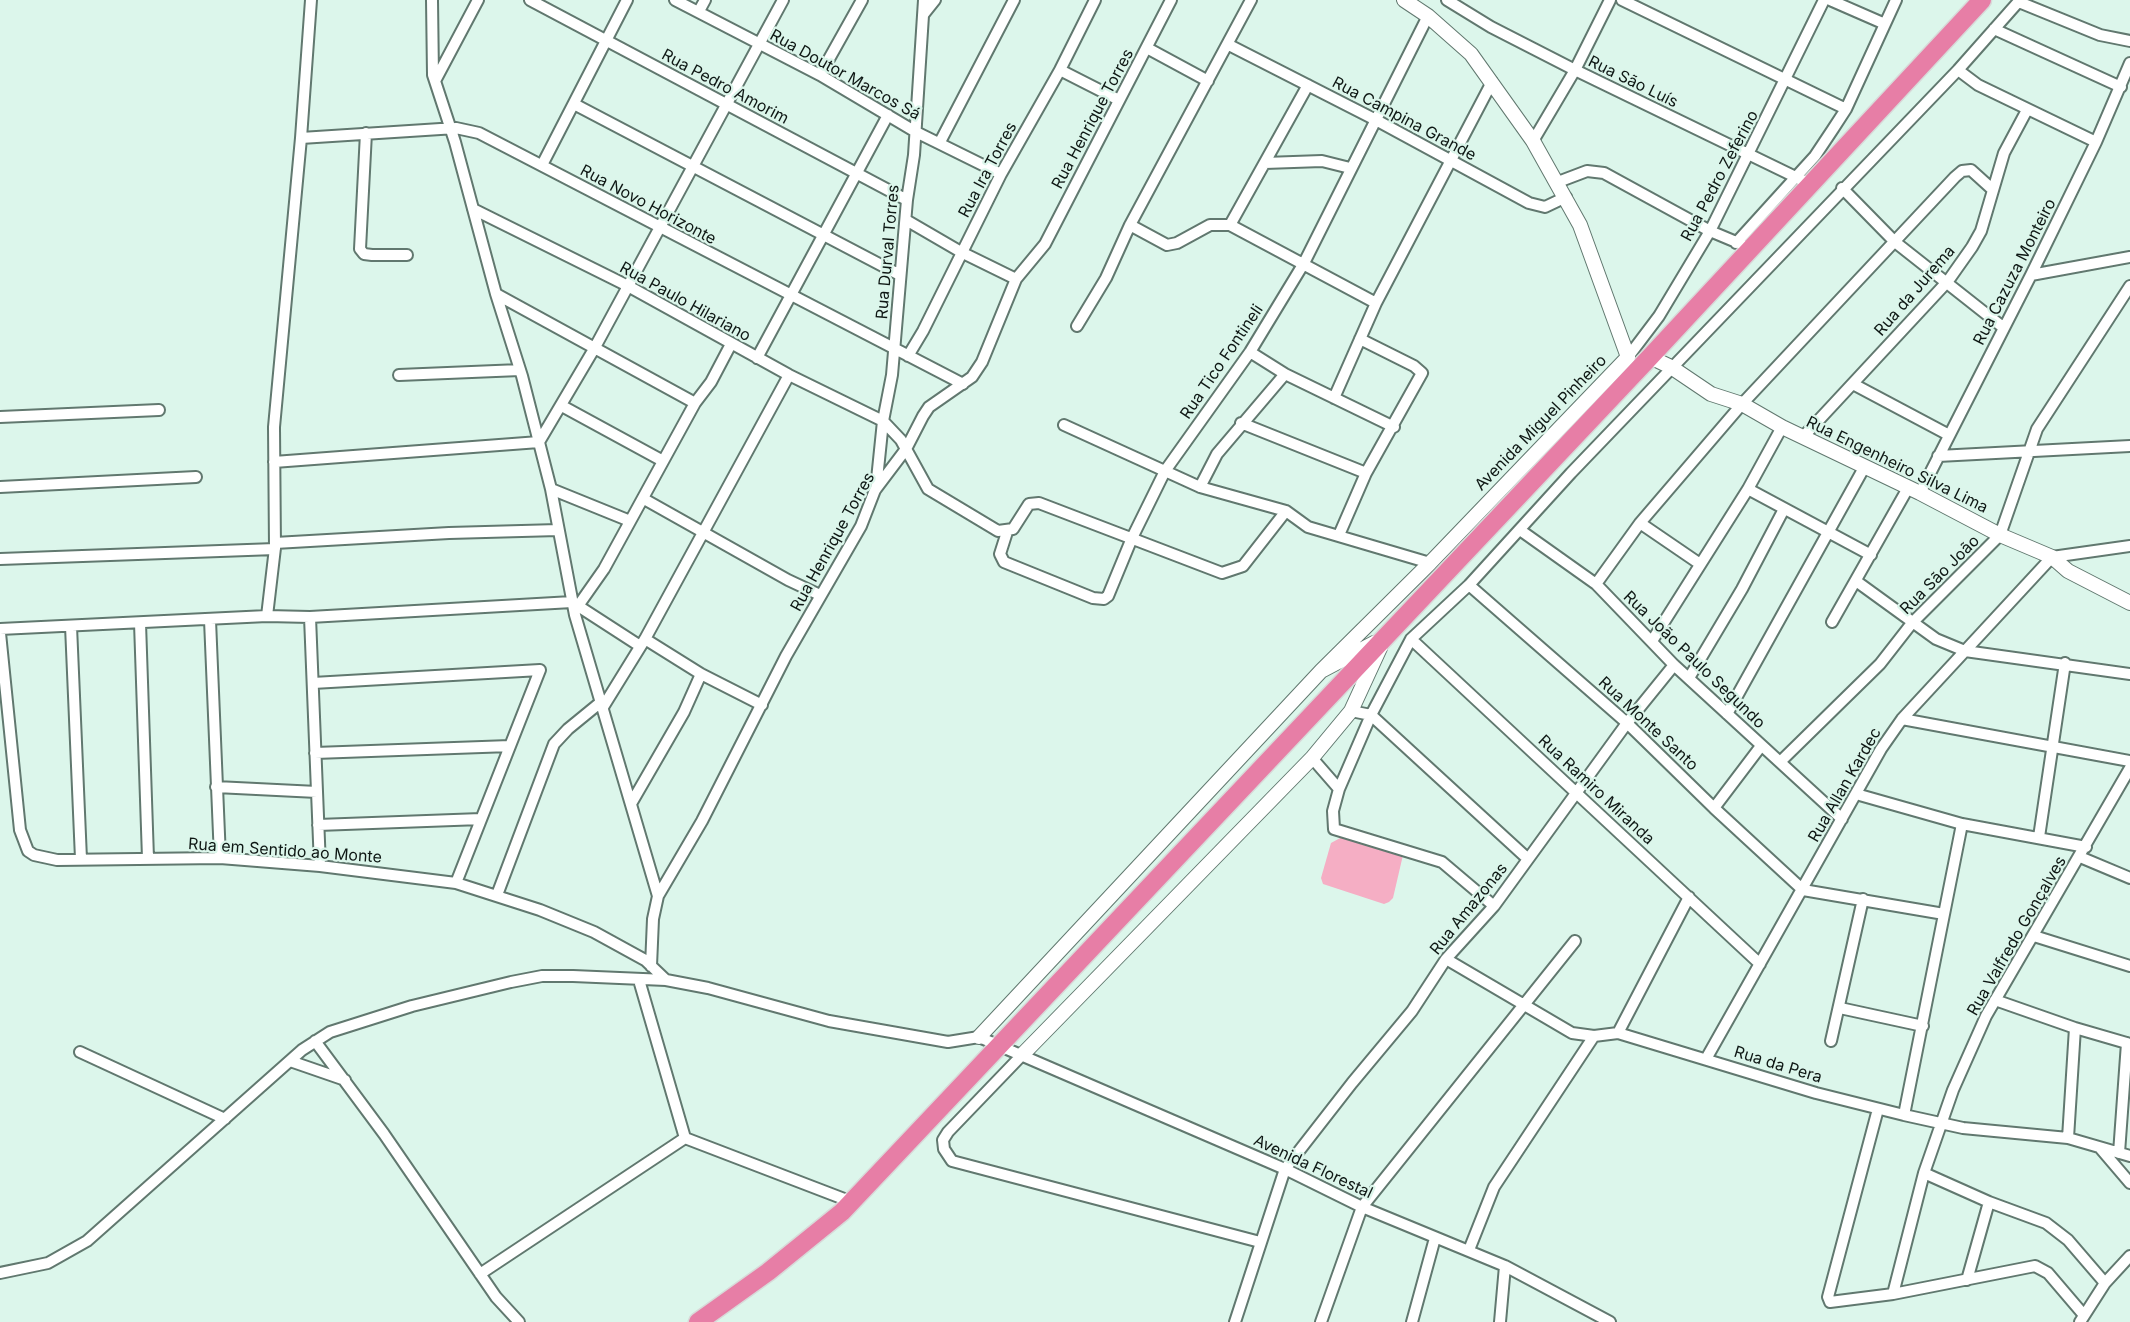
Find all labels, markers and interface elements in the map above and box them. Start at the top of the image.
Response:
street label: Rua Doutor Marcos Sá [766,26,924,124]
street label: Rua Pedro Amorim [658,45,792,129]
street label: Rua Henrique Torres [1048,46,1138,192]
street label: Rua São Luís [1585,52,1681,112]
street label: Rua Campina Grande [1329,73,1479,165]
street label: Rua Pedro Zeferino [1677,107,1763,245]
street label: Rua Ira Torres [955,119,1021,221]
street label: Rua Novo Horizonte [577,161,719,249]
street label: Rua Durval Torres [873,184,903,320]
street label: Rua Cazuza Monteiro [1970,196,2060,348]
street label: Rua da Jurema [1871,242,1959,340]
street label: Rua Paulo Hilariano [616,258,754,346]
street label: Rua Tico Fontineli [1177,301,1267,423]
street label: Avenida Miguel Pinheiro [1471,351,1611,495]
street label: Rua Engenheiro Silva Lima [1803,413,1991,517]
street label: Rua Henrique Torres [787,469,879,615]
street label: Rua São João [1896,531,1984,619]
street label: Rua João Paulo Segundo [1619,587,1769,733]
street label: Rua Monte Santo [1594,673,1702,775]
street label: Rua Allan Kardec [1805,724,1885,846]
street label: Rua Ramiro Miranda [1534,731,1658,849]
street label: Rua em Sentido ao Monte [188,835,382,867]
street label: Rua Valfredo Gonçalves [1963,853,2071,1019]
street label: Rua Amazonas [1426,859,1512,959]
street label: Rua da Pera [1732,1043,1824,1087]
street label: Avenida Florestal [1250,1131,1376,1203]

